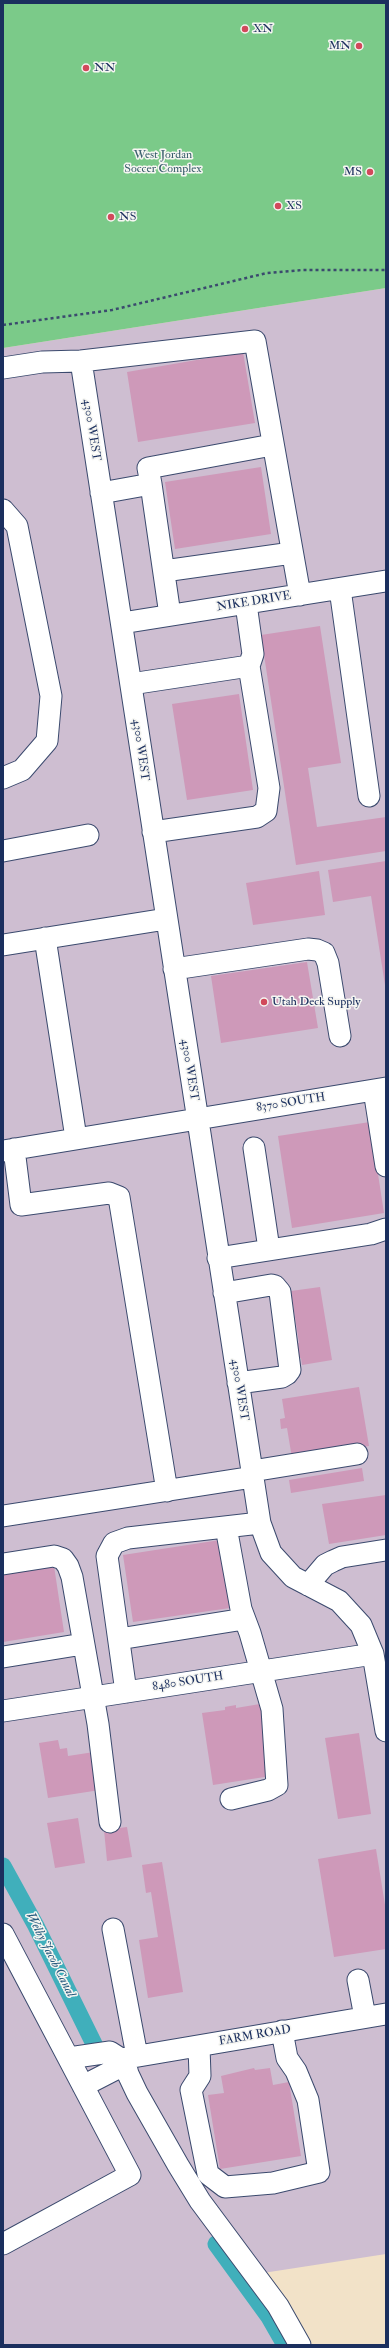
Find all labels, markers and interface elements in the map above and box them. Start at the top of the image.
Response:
place label: XN [253,22,273,36]
marker: XN [240,24,250,34]
place label: MN [329,39,351,53]
marker: MN [354,41,364,51]
place label: NN [94,61,115,75]
marker: NN [81,63,91,73]
park label: West Jordan Soccer Complex [124,148,202,176]
place label: MS [344,165,362,179]
marker: MS [365,167,375,177]
place label: XS [286,199,302,213]
marker: XS [273,201,283,211]
place label: NS [119,210,136,224]
marker: NS [106,212,116,222]
street label: 4300 WEST [79,398,103,462]
street label: NIKE DRIVE [216,589,292,615]
street label: 4300 WEST [129,718,151,782]
place label: Utah Deck Supply [272,995,361,1009]
marker: Utah Deck Supply [259,997,269,1007]
street label: 4300 WEST [177,1038,201,1102]
street label: 8370 SOUTH [256,1090,326,1116]
street label: 4300 WEST [227,1358,251,1422]
street label: 8480 SOUTH [152,1669,224,1695]
water label: Welby Jacob Canal [22,1910,78,2000]
street label: FARM ROAD [218,2023,292,2049]

